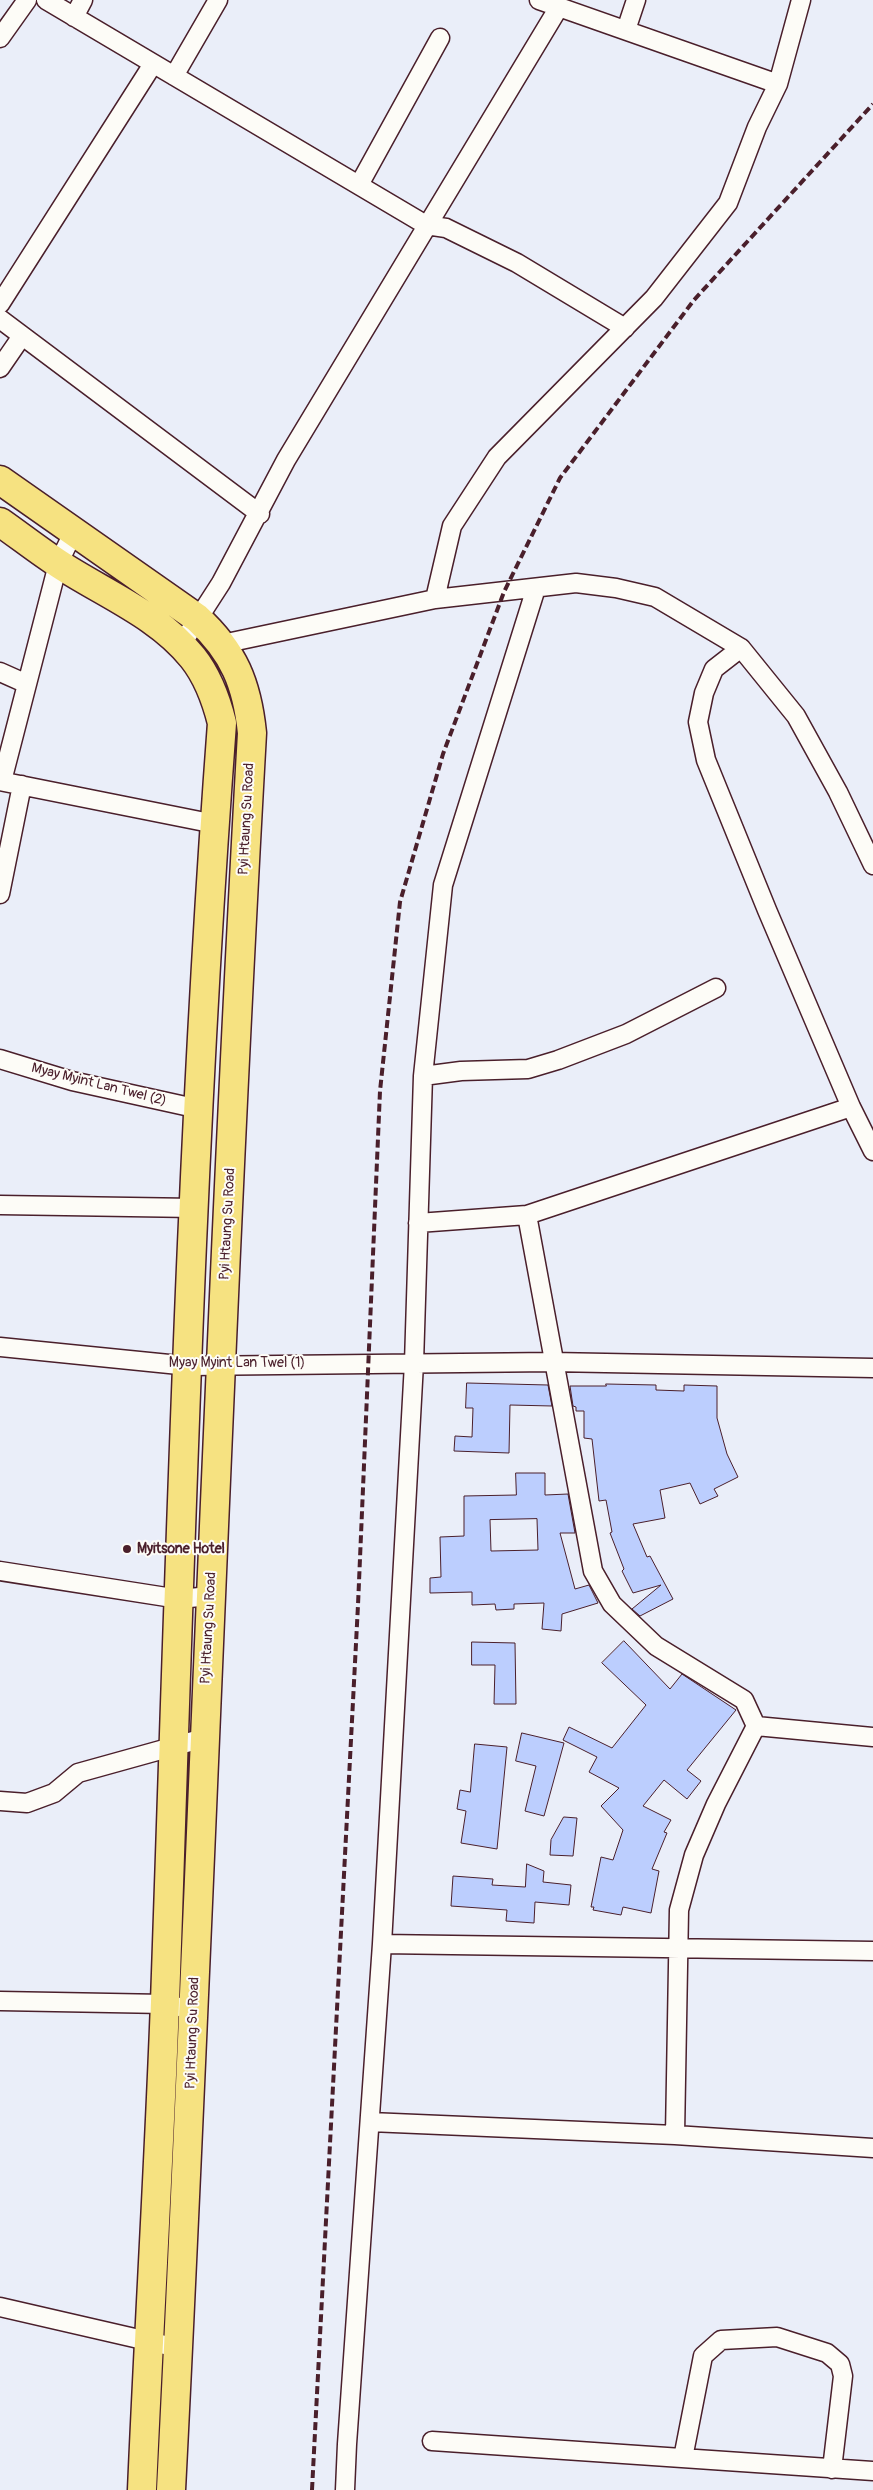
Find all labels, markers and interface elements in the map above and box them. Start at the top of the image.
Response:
street label: Pyi Htaung Su Road [236,763,258,875]
street label: Myay Myint Lan Twel (2) [30,1060,168,1110]
street label: Pyi Htaung Su Road [217,1168,239,1280]
street label: Myay Myint Lan Twel (1) [169,1355,305,1371]
place label: Myitsone Hotel [137,1541,225,1557]
marker: Myitsone Hotel [121,1543,133,1555]
street label: Pyi Htaung Su Road [198,1572,220,1684]
street label: Pyi Htaung Su Road [183,1977,203,2089]

